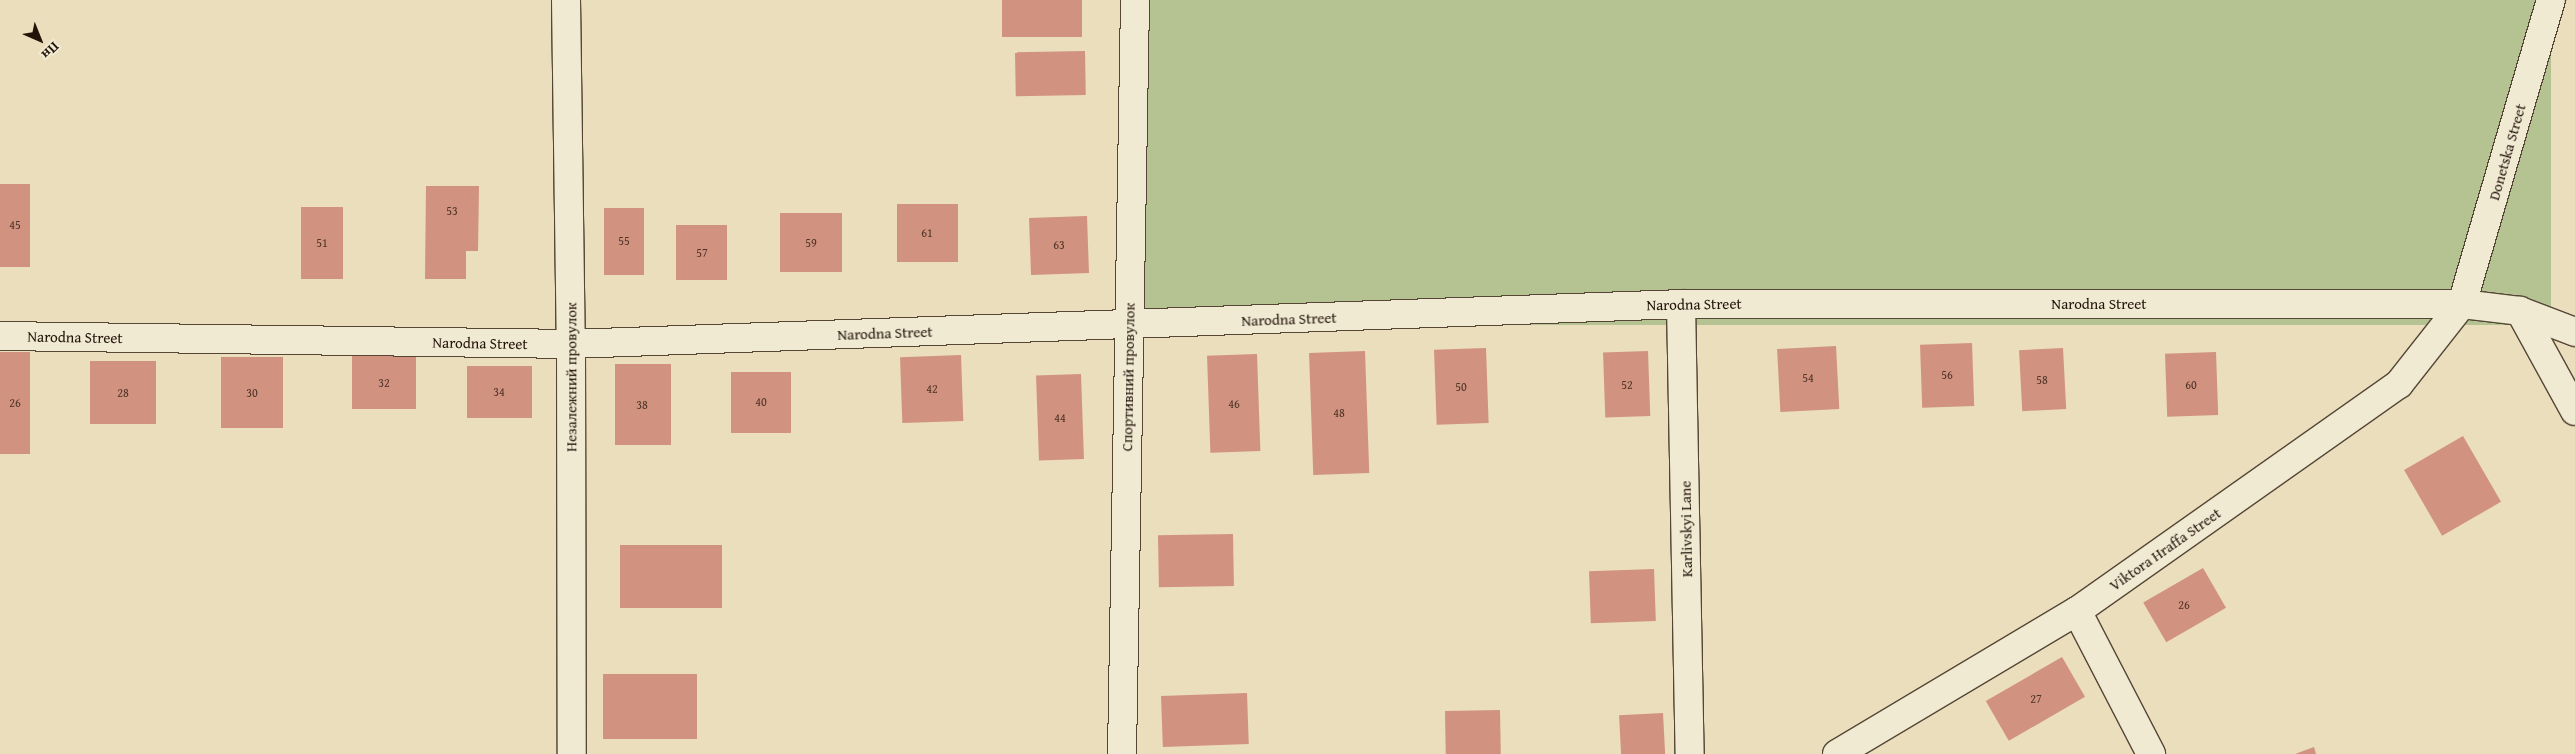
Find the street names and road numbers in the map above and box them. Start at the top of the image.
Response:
street label: Donetska Street [2485,102,2529,202]
street label: Narodna Street [1646,294,1742,314]
street label: Narodna Street [2051,295,2147,313]
street label: Незалежний провулок [562,302,580,452]
street label: Спортивний провулок [1118,303,1138,451]
street label: Narodna Street [1241,308,1337,330]
street label: Narodna Street [837,322,933,344]
street label: Narodna Street [27,327,123,347]
street label: Narodna Street [432,333,528,353]
street label: Karlіvskyi Lane [1676,481,1696,577]
street label: Viktora Hraffa Street [2106,504,2224,594]

